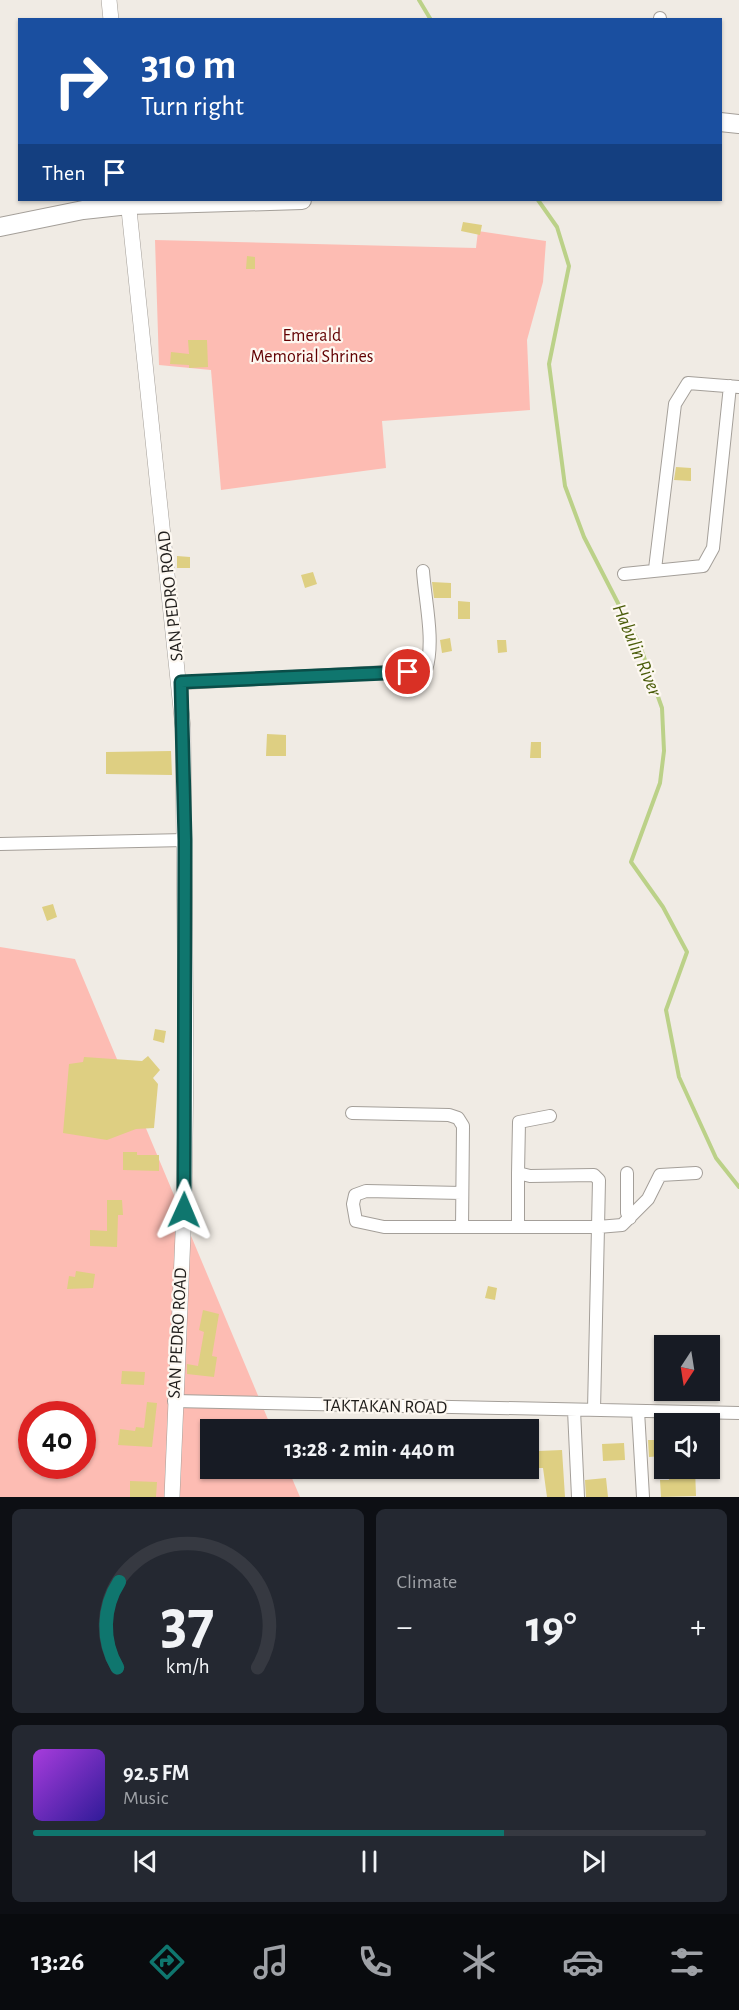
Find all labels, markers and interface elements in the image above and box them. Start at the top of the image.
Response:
icon: right [42,42,120,120]
text: 310 m [141,44,236,86]
text: Turn right [141,93,244,120]
icon: arrive [98,156,131,189]
text: Then [42,162,86,184]
park label: Emerald Memorial Shrines [250,327,374,366]
street label: SAN PEDRO ROAD [155,530,187,662]
water label: Habulin River [609,601,666,700]
pin [382,646,433,697]
icon: arrive [391,655,424,688]
position arrow [152,1178,216,1242]
street label: SAN PEDRO ROAD [166,1267,190,1399]
north arrow [654,1335,720,1401]
map controls [654,1335,720,1479]
street label: TAKTAKAN ROAD [323,1397,447,1417]
speed limit sign: 40 [18,1401,96,1479]
button: sound [654,1413,720,1479]
text: 13:28 · 2 min · 440 m [284,1438,455,1460]
text: Climate [397,1572,457,1592]
text: 37 [161,1592,215,1654]
text: 19° [526,1605,577,1650]
text: − [397,1611,412,1644]
text: + [690,1611,706,1644]
text: km/h [166,1656,210,1677]
text: 92.5 FM [123,1762,189,1784]
text: Music [123,1788,169,1808]
icon: previous [129,1845,162,1878]
icon: pause [353,1845,386,1878]
icon: next [577,1845,610,1878]
icon: directions [146,1941,188,1983]
icon: music [250,1941,292,1983]
icon: phone [354,1941,396,1983]
icon: climate [458,1941,500,1983]
icon: car [562,1941,604,1983]
icon: filters [666,1941,708,1983]
text: 13:26 [31,1948,84,1975]

